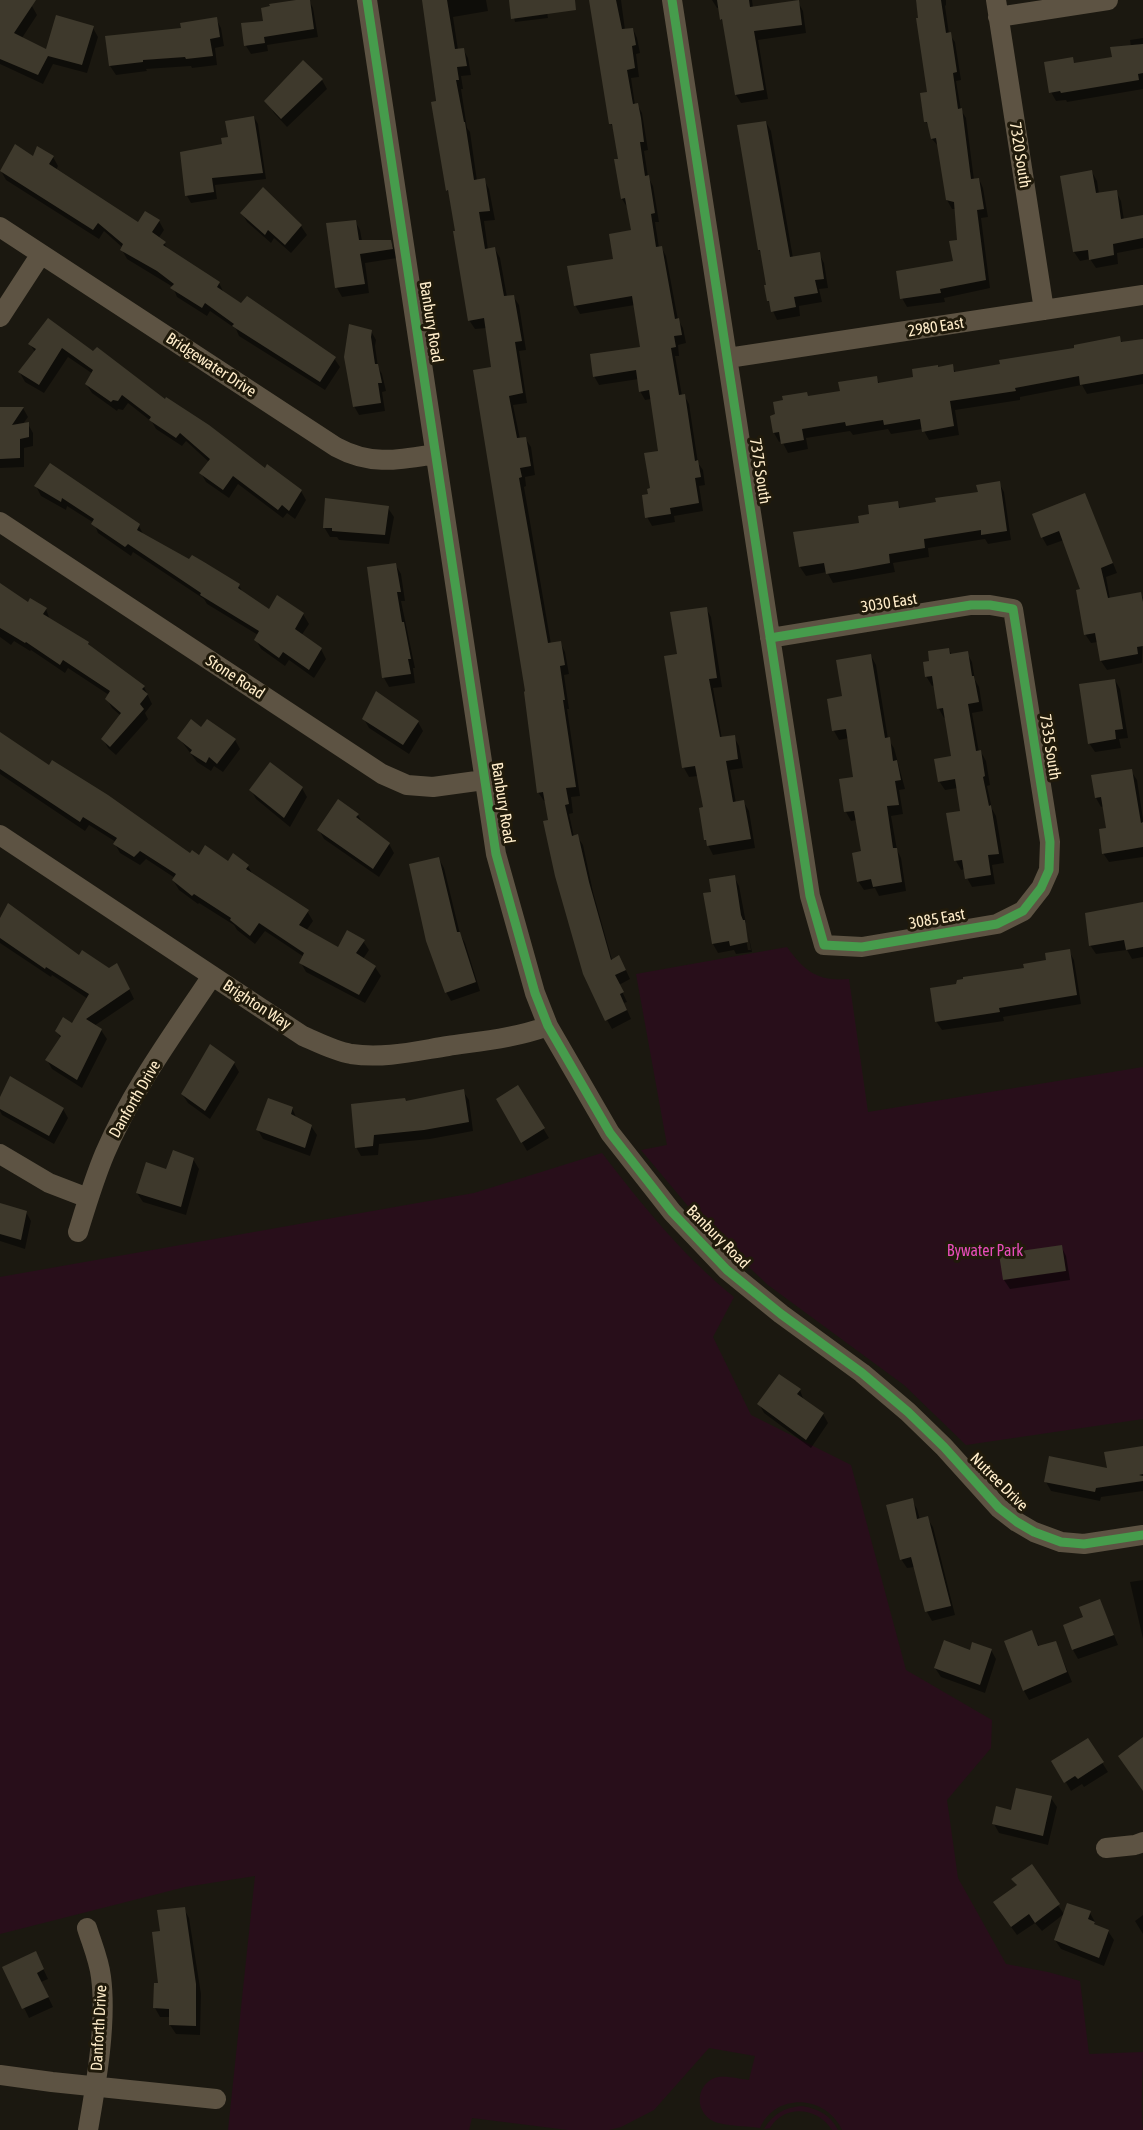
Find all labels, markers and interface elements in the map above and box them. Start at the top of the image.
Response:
street label: 7320 South [1005,121,1035,189]
street label: Banbury Road [415,280,447,364]
street label: 2980 East [906,313,966,341]
street label: Bridgewater Drive [162,329,260,401]
street label: 7375 South [745,437,775,505]
street label: 3030 East [859,589,919,617]
street label: Stone Road [202,651,268,703]
street label: 7335 South [1035,713,1065,781]
street label: Banbury Road [487,761,519,845]
street label: 3085 East [907,905,967,933]
street label: Brighton Way [219,976,295,1034]
street label: Danforth Drive [105,1057,165,1141]
street label: Banbury Road [682,1201,754,1273]
park label: Bywater Park [947,1241,1023,1261]
street label: Nutree Drive [966,1449,1032,1515]
street label: Danforth Drive [87,1984,111,2072]

